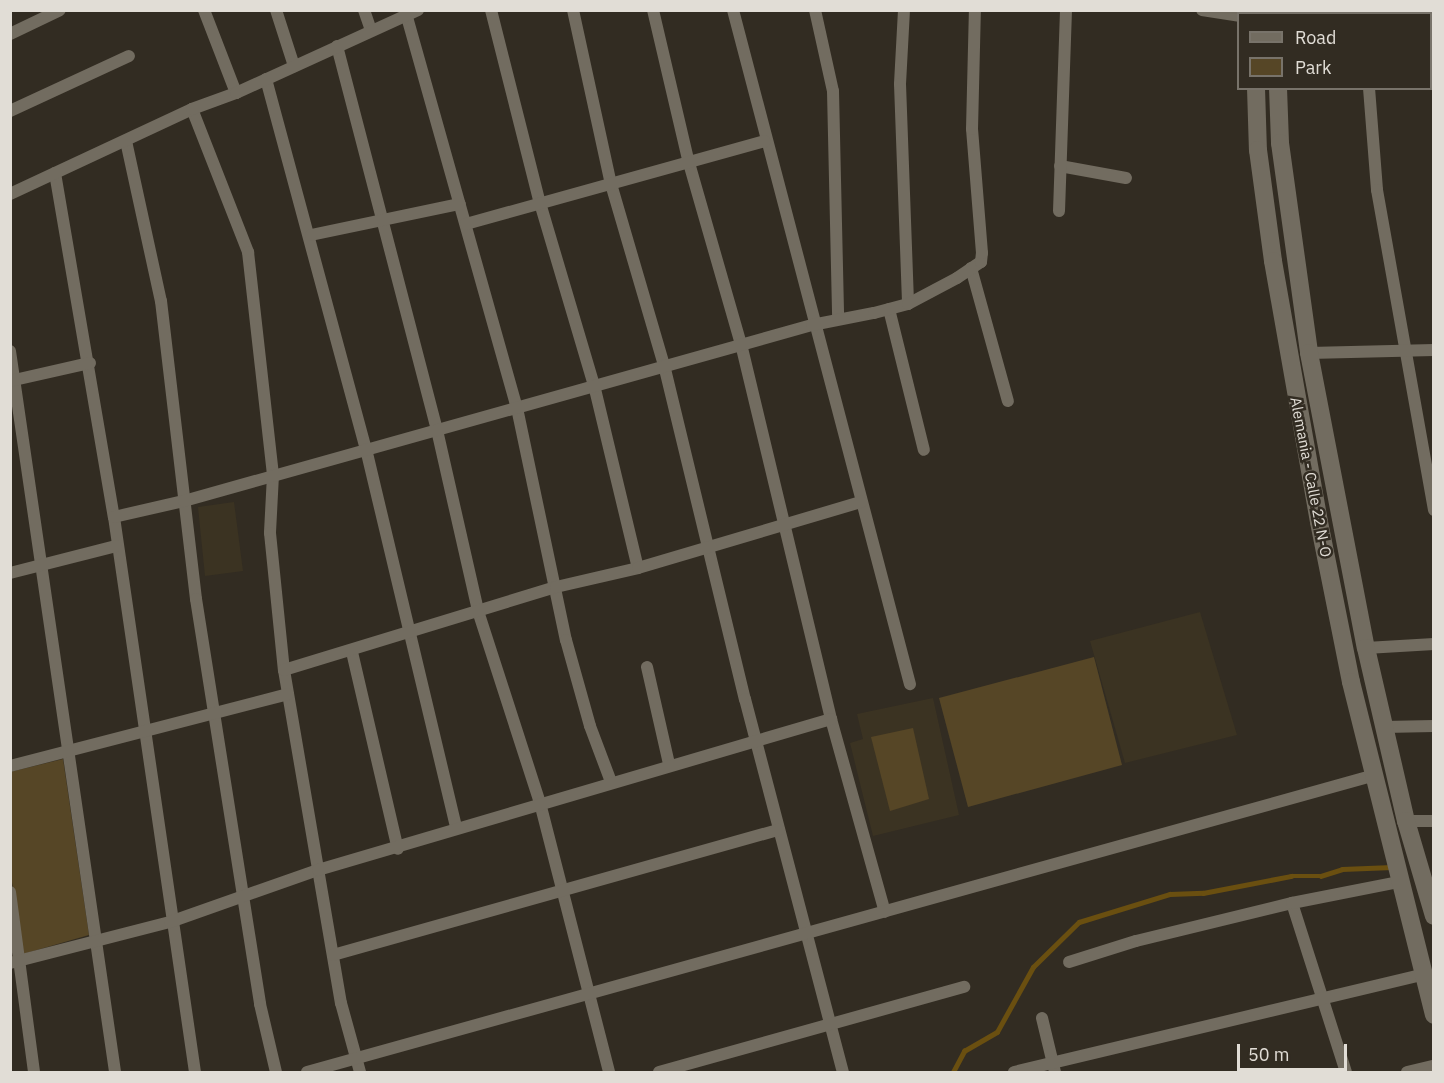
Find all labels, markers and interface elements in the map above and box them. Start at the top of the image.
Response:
legend [1237,12,1432,90]
text: Road [1295,26,1336,49]
text: Park [1295,56,1331,79]
street label: Alemania - Calle 22 N-O [1287,396,1335,558]
scale bar [1240,1032,1350,1070]
text: 50 m [1248,1043,1290,1066]

